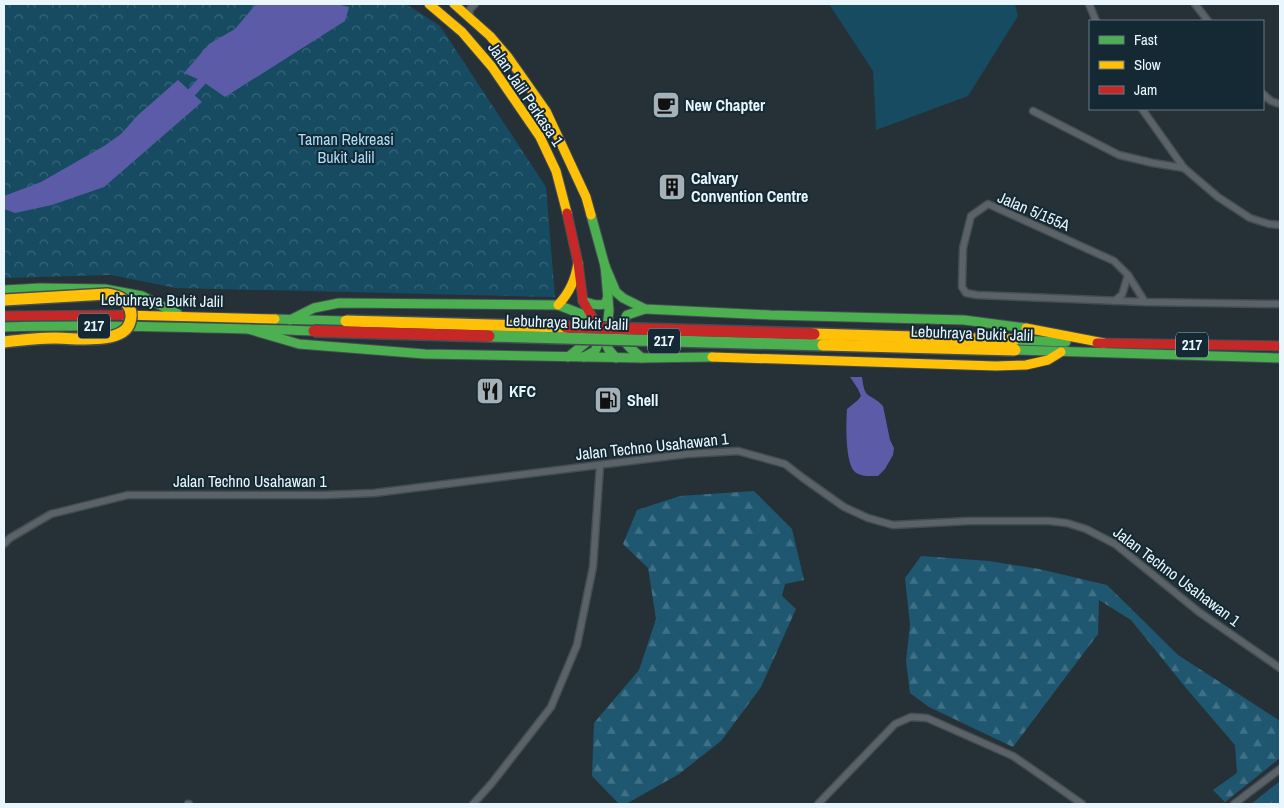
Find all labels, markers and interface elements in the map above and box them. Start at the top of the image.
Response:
legend [1089,20,1264,110]
text: Fast [1134,29,1158,50]
street label: Jalan Jalil Perkasa 1 [483,38,569,151]
text: Slow [1134,54,1161,75]
text: Jam [1134,79,1157,100]
cafe icon: New Chapter [651,90,681,120]
place label: New Chapter [685,94,766,116]
park label: Taman Rekreasi Bukit Jalil [298,128,394,168]
place label: Calvary Convention Centre [691,167,808,207]
building icon: Calvary Convention Centre [657,172,687,202]
street label: Jalan 5/155A [994,186,1074,236]
street label: Lebuhraya Bukit Jalil [101,288,224,312]
street label: Lebuhraya Bukit Jalil [505,309,629,335]
road number: 217 [78,314,110,338]
street label: Lebuhraya Bukit Jalil [910,320,1034,346]
road number: 217 [648,328,680,354]
road number: 217 [1176,332,1208,358]
restaurant icon: KFC [475,376,505,406]
place label: KFC [509,380,536,402]
fuel station icon: Shell [593,385,623,415]
place label: Shell [627,389,658,411]
street label: Jalan Techno Usahawan 1 [574,427,730,465]
street label: Jalan Techno Usahawan 1 [173,470,328,492]
street label: Jalan Techno Usahawan 1 [1109,521,1246,631]

